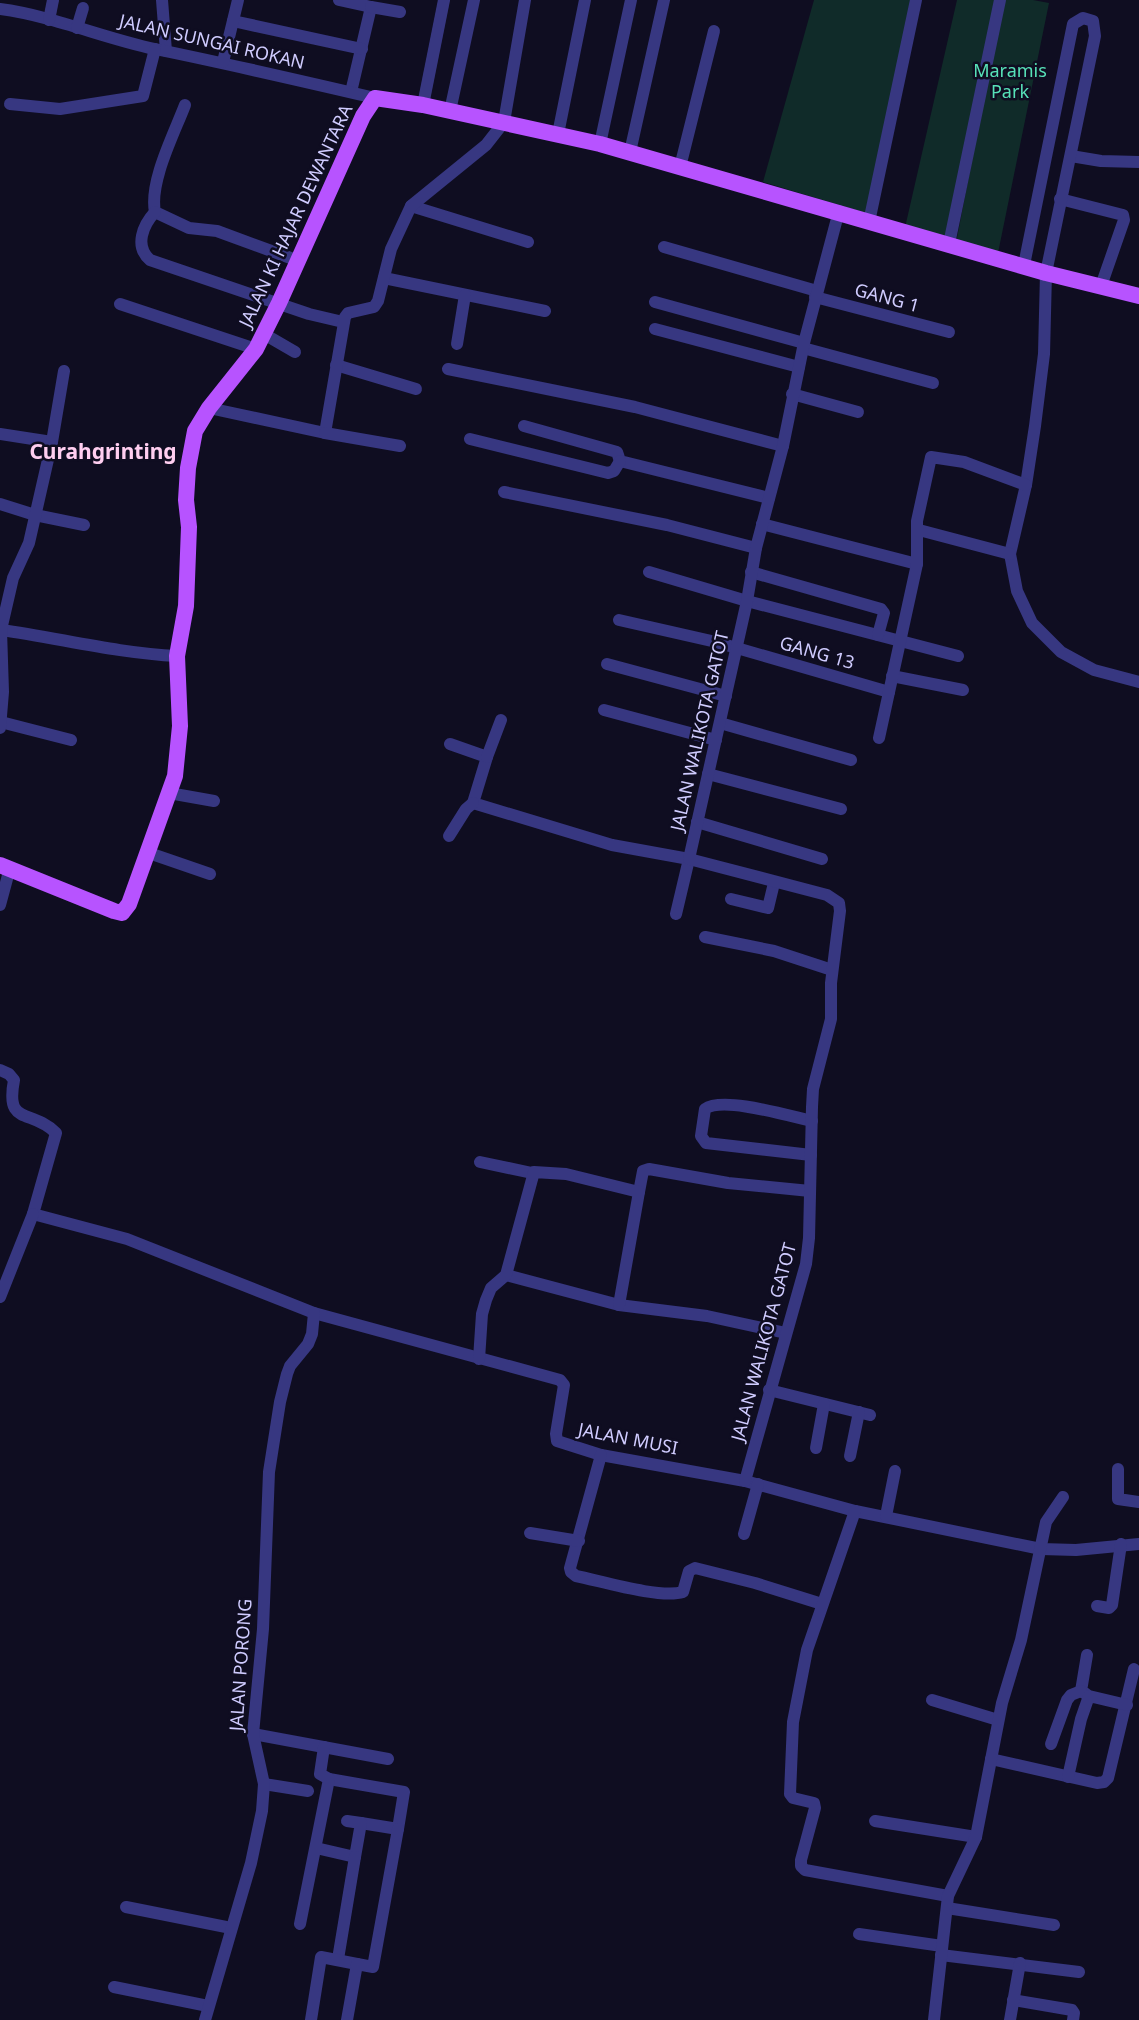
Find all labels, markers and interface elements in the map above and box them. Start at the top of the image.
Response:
street label: JALAN SUNGAI ROKAN [115,8,307,74]
park label: Maramis Park [973,58,1047,103]
street label: JALAN KI HAJAR DEWANTARA [232,100,358,333]
street label: GANG 1 [852,277,922,317]
district label: Curahgrinting [29,437,177,465]
street label: JALAN WALIKOTA GATOT [664,628,734,835]
street label: GANG 13 [777,630,857,674]
street label: JALAN WALIKOTA GATOT [724,1240,801,1446]
street label: JALAN MUSI [574,1416,680,1459]
street label: JALAN PORONG [223,1598,257,1734]

